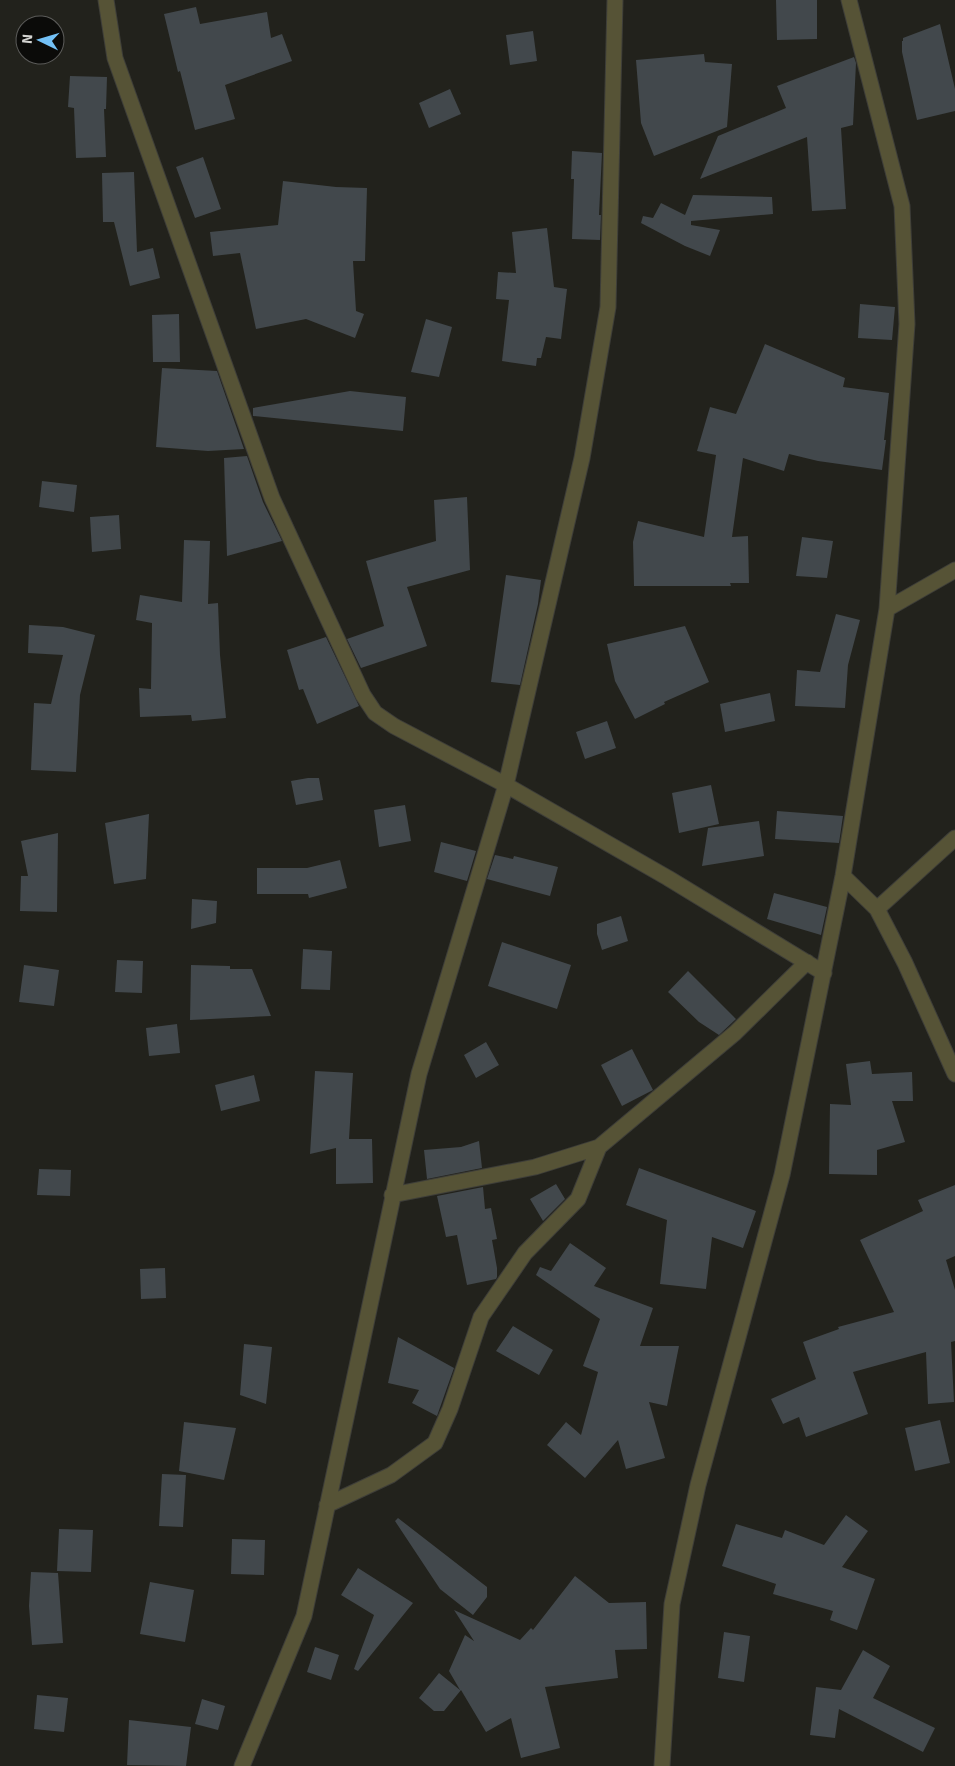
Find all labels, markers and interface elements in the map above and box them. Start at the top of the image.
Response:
north arrow [15,15,65,65]
text: N [19,33,36,45]

